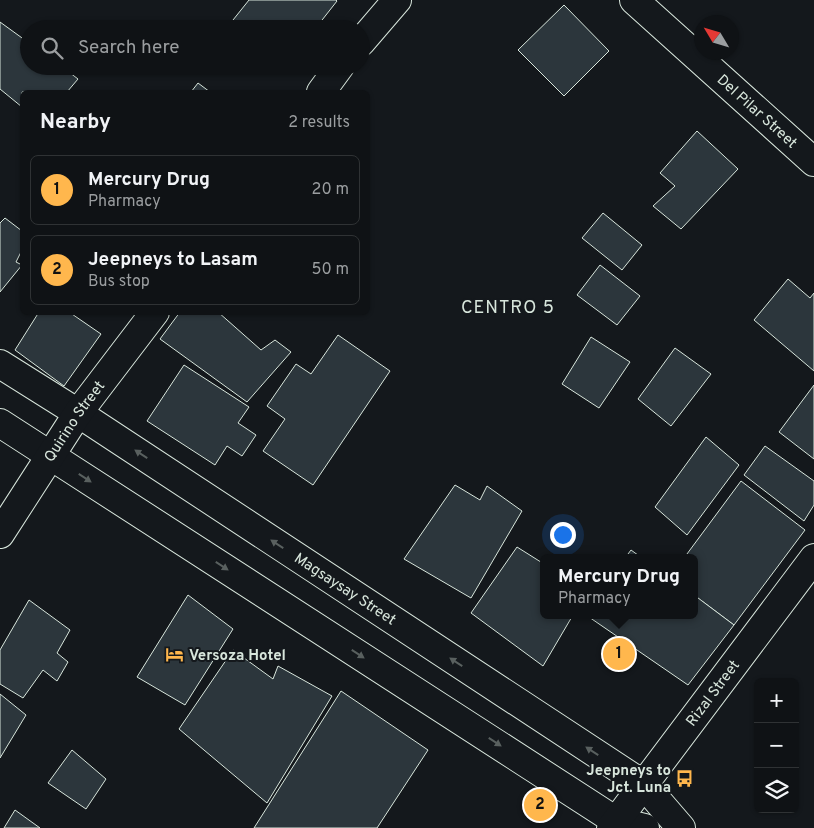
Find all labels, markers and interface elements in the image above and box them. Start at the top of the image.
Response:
north arrow [694,15,739,60]
search box [20,20,370,75]
icon: search [38,34,66,62]
text: Search here [78,36,180,60]
street label: Del Pilar Street [712,71,801,153]
text: Nearby [40,109,111,136]
text: 2 results [288,113,350,133]
text: Mercury Drug [88,168,210,192]
text: 1 [54,180,60,200]
text: 20 m [312,180,349,200]
text: Pharmacy [88,192,161,212]
text: Jeepneys to Lasam [88,248,258,272]
text: 2 [52,260,62,280]
text: 50 m [312,260,349,280]
text: Bus stop [88,272,150,292]
district label: CENTRO 5 [461,297,555,320]
street label: Quirino Street [41,378,110,466]
one-way arrow [134,450,148,459]
one-way arrow [79,473,92,482]
your location [550,522,576,548]
one-way arrow [270,539,283,549]
street label: Magsaysay Street [290,550,399,630]
popup [540,554,698,619]
one-way arrow [215,561,229,571]
text: Mercury Drug [558,565,680,589]
text: Pharmacy [558,589,631,609]
pin: 1 [603,635,635,673]
hotel icon: Versoza Hotel [165,645,185,665]
place label: Versoza Hotel [189,647,286,666]
one-way arrow [352,649,365,659]
one-way arrow [450,657,463,667]
street label: Rizal Street [683,657,745,731]
map controls [754,678,799,813]
button: + [754,678,799,723]
button: − [754,723,799,768]
one-way arrow [488,738,501,747]
one-way arrow [585,746,599,756]
place label: Jeepneys to Jct. Luna [586,762,671,798]
button: layers [754,768,799,813]
bus stop icon: Jeepneys to Jct. Luna [675,769,695,789]
pin: 2 [524,786,556,824]

